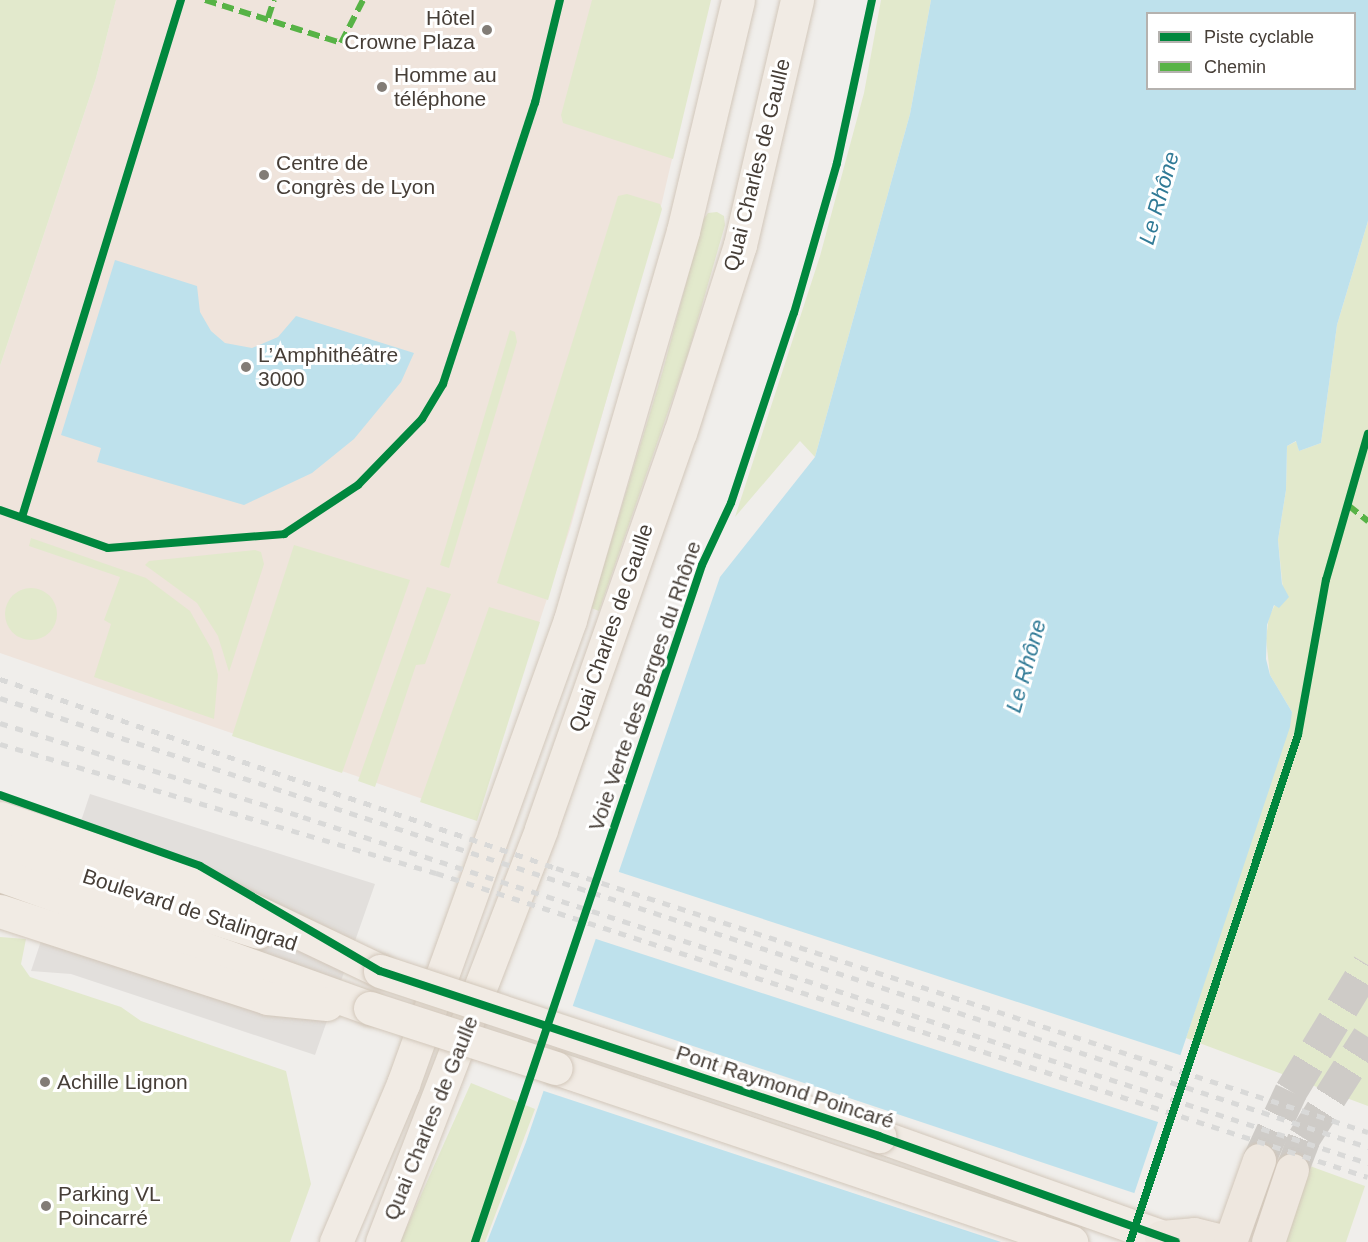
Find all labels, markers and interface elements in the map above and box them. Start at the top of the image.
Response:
place label: Hôtel Crowne Plaza [344,5,475,55]
legend [1146,12,1356,90]
marker: Hôtel Crowne Plaza [480,23,494,37]
text: Piste cyclable [1204,27,1314,47]
street label: Quai Charles de Gaulle [718,56,796,274]
text: Chemin [1204,57,1266,77]
place label: Homme au téléphone [394,62,497,112]
marker: Homme au téléphone [375,80,389,94]
water label: Le Rhône [1133,149,1185,247]
place label: Centre de Congrès de Lyon [276,150,435,200]
marker: Centre de Congrès de Lyon [257,168,271,182]
place label: L’Amphithéâtre 3000 [258,342,398,392]
marker: L’Amphithéâtre 3000 [239,360,253,374]
street label: Quai Charles de Gaulle [564,521,658,735]
street label: Voie Verte des Berges du Rhône [583,538,707,834]
water label: Le Rhône [1000,617,1052,715]
street label: Boulevard de Stalingrad [80,863,300,957]
street label: Quai Charles de Gaulle [378,1012,484,1224]
street label: Pont Raymond Poincaré [673,1040,897,1134]
place label: Achille Lignon [57,1069,188,1095]
marker: Achille Lignon [38,1075,52,1089]
place label: Parking VL Poincarré [58,1181,161,1231]
marker: Parking VL Poincarré [39,1199,53,1213]

